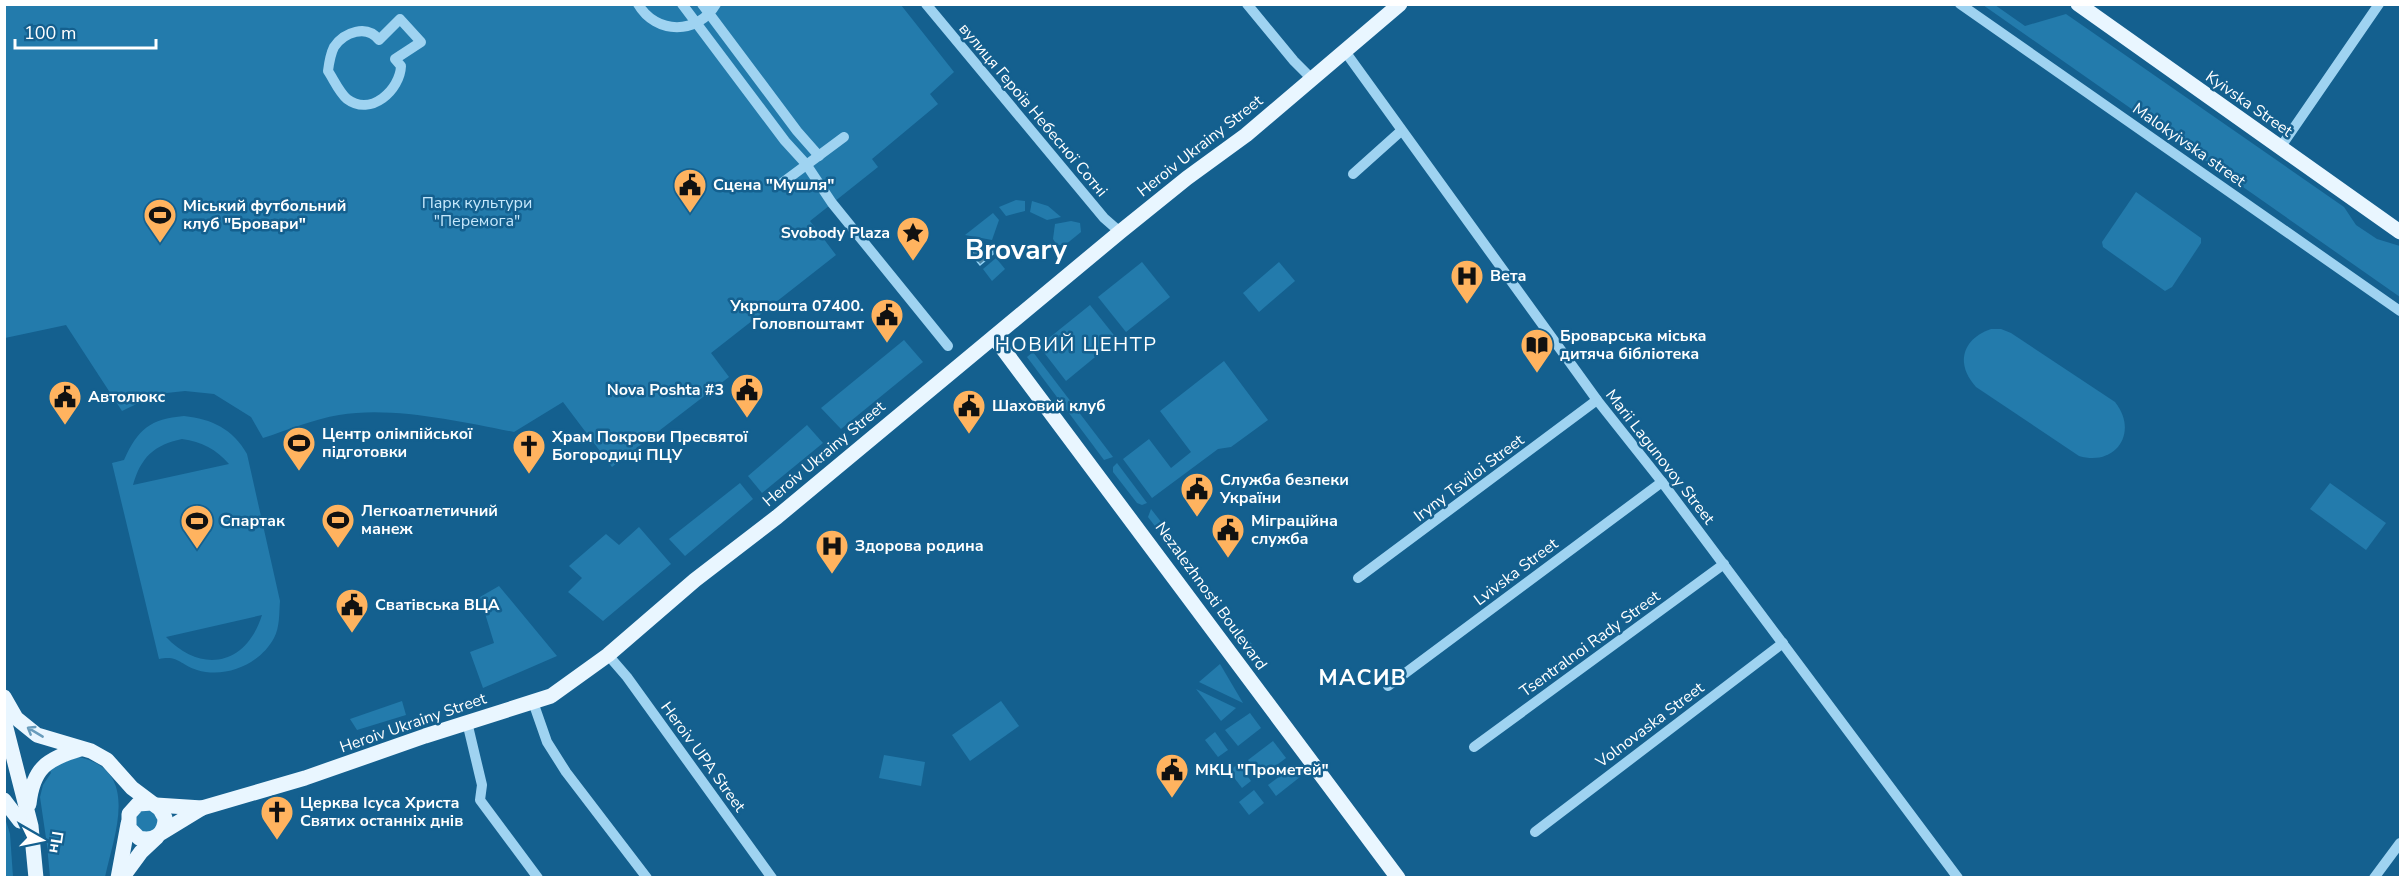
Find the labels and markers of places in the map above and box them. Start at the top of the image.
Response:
public building icon: Сцена "Мушля" [672,167,708,214]
place label: Сцена "Мушля" [713,174,834,196]
place label: Міський футбольний клуб "Бровари" [183,195,346,235]
sports icon: Міський футбольний клуб "Бровари" [142,197,178,244]
place icon: Svobody Plaza [895,215,931,262]
place label: Svobody Plaza [781,222,890,244]
hospital icon: Вета [1449,258,1485,305]
place label: Вета [1490,265,1526,287]
place label: Укрпошта 07400. Головпоштамт [729,295,864,335]
public building icon: Укрпошта 07400. Головпоштамт [869,297,905,344]
place label: Броварська міська дитяча бібліотека [1560,325,1707,365]
library icon: Броварська міська дитяча бібліотека [1519,327,1555,374]
public building icon: Nova Poshta #3 [729,372,765,419]
public building icon: Автолюкс [47,379,83,426]
place label: Nova Poshta #3 [607,379,724,401]
place label: Автолюкс [88,386,165,408]
public building icon: Шаховий клуб [951,388,987,435]
place label: Шаховий клуб [992,395,1106,417]
place label: Центр олімпійської підготовки [322,423,473,463]
sports icon: Центр олімпійської підготовки [281,425,317,472]
place label: Храм Покрови Пресвятої Богородиці ПЦУ [551,426,749,466]
church icon: Храм Покрови Пресвятої Богородиці ПЦУ [511,428,547,475]
place label: Служба безпеки України [1219,469,1349,509]
public building icon: Служба безпеки України [1179,471,1215,518]
place label: Легкоатлетичний манеж [361,500,498,540]
sports icon: Легкоатлетичний манеж [320,502,356,549]
sports icon: Спартак [179,503,215,550]
place label: Спартак [220,510,286,532]
place label: Міграційна служба [1251,510,1338,550]
public building icon: Міграційна служба [1210,512,1246,559]
hospital icon: Здорова родина [814,528,850,575]
place label: Здорова родина [855,535,984,557]
public building icon: Сватівська ВЦА [334,587,370,634]
place label: Сватівська ВЦА [375,594,500,616]
public building icon: МКЦ "Прометей" [1154,752,1190,799]
place label: МКЦ "Прометей" [1195,759,1329,781]
place label: Церква Ісуса Христа Святих останніх днів [300,792,463,832]
church icon: Церква Ісуса Христа Святих останніх днів [259,794,295,841]

